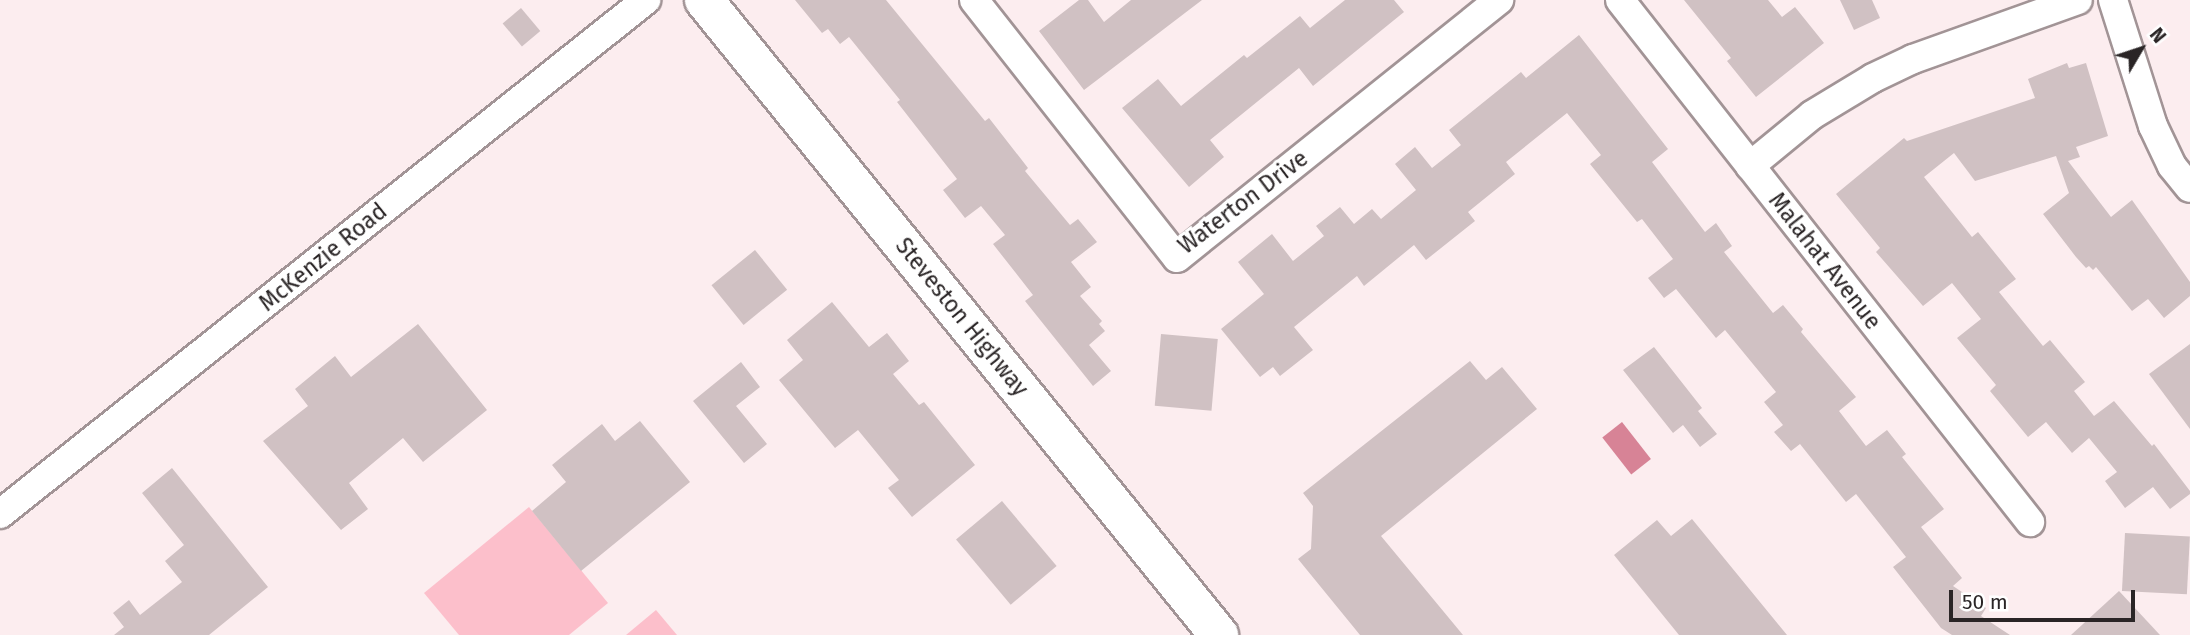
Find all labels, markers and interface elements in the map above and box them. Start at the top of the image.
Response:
north arrow [2106,14,2176,84]
text: N [2145,23,2171,48]
street label: Waterton Drive [1173,144,1313,260]
street label: Malahat Avenue [1763,187,1887,335]
street label: McKenzie Road [254,197,392,317]
street label: Steveston Highway [890,232,1034,402]
scale bar [1952,576,2138,620]
text: 50 m [1962,589,2008,615]

